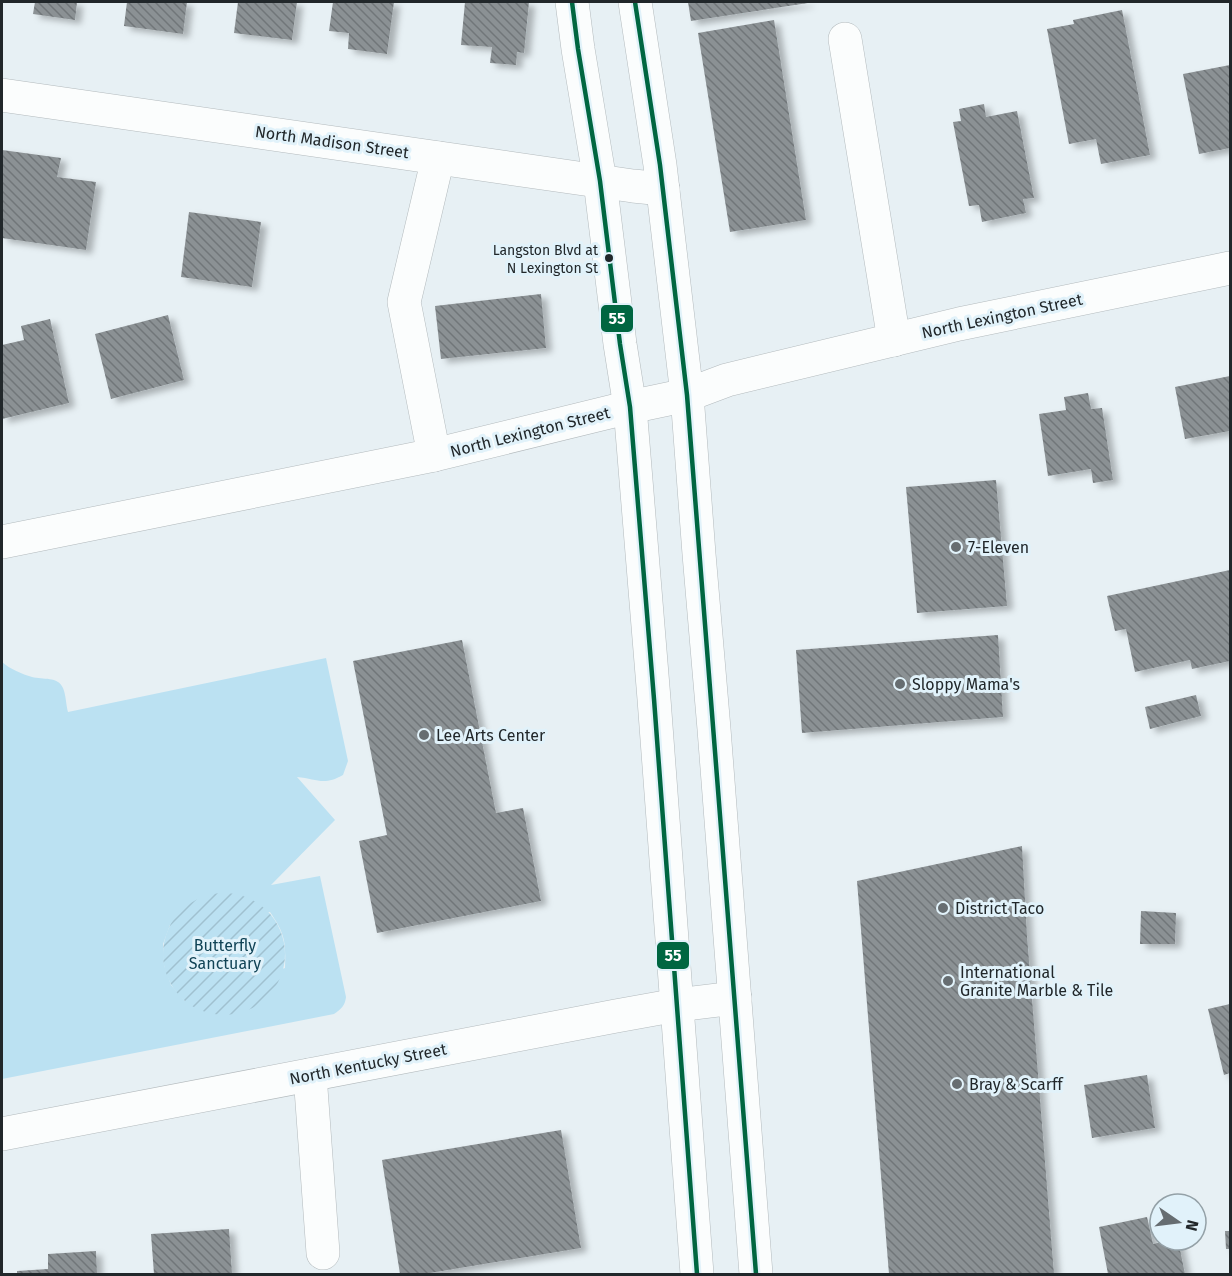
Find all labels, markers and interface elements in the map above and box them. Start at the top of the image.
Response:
street label: North Madison Street [254,122,410,162]
place label: Langston Blvd at N Lexington St [493,242,599,277]
marker: Langston Blvd at N Lexington St [603,252,615,264]
street label: North Lexington Street [920,290,1084,342]
line badge: 55 [600,304,634,333]
text: 55 [608,309,626,328]
street label: North Lexington Street [448,403,612,461]
place label: 7-Eleven [968,538,1029,557]
marker: 7-Eleven [949,540,963,554]
place label: Sloppy Mama's [912,675,1020,694]
marker: Sloppy Mama's [893,677,907,691]
place label: Lee Arts Center [436,726,546,745]
marker: Lee Arts Center [417,728,431,742]
place label: District Taco [955,899,1044,918]
marker: District Taco [936,901,950,915]
park label: Butterfly Sanctuary [189,936,261,973]
line badge: 55 [656,941,690,970]
text: 55 [664,946,682,965]
place label: International Granite Marble & Tile [960,963,1113,1000]
marker: International Granite Marble & Tile [941,974,955,988]
street label: North Kentucky Street [288,1039,448,1089]
place label: Bray & Scarff [969,1075,1064,1094]
marker: Bray & Scarff [950,1077,964,1091]
north arrow [1148,1192,1208,1252]
text: N [1182,1218,1203,1233]

